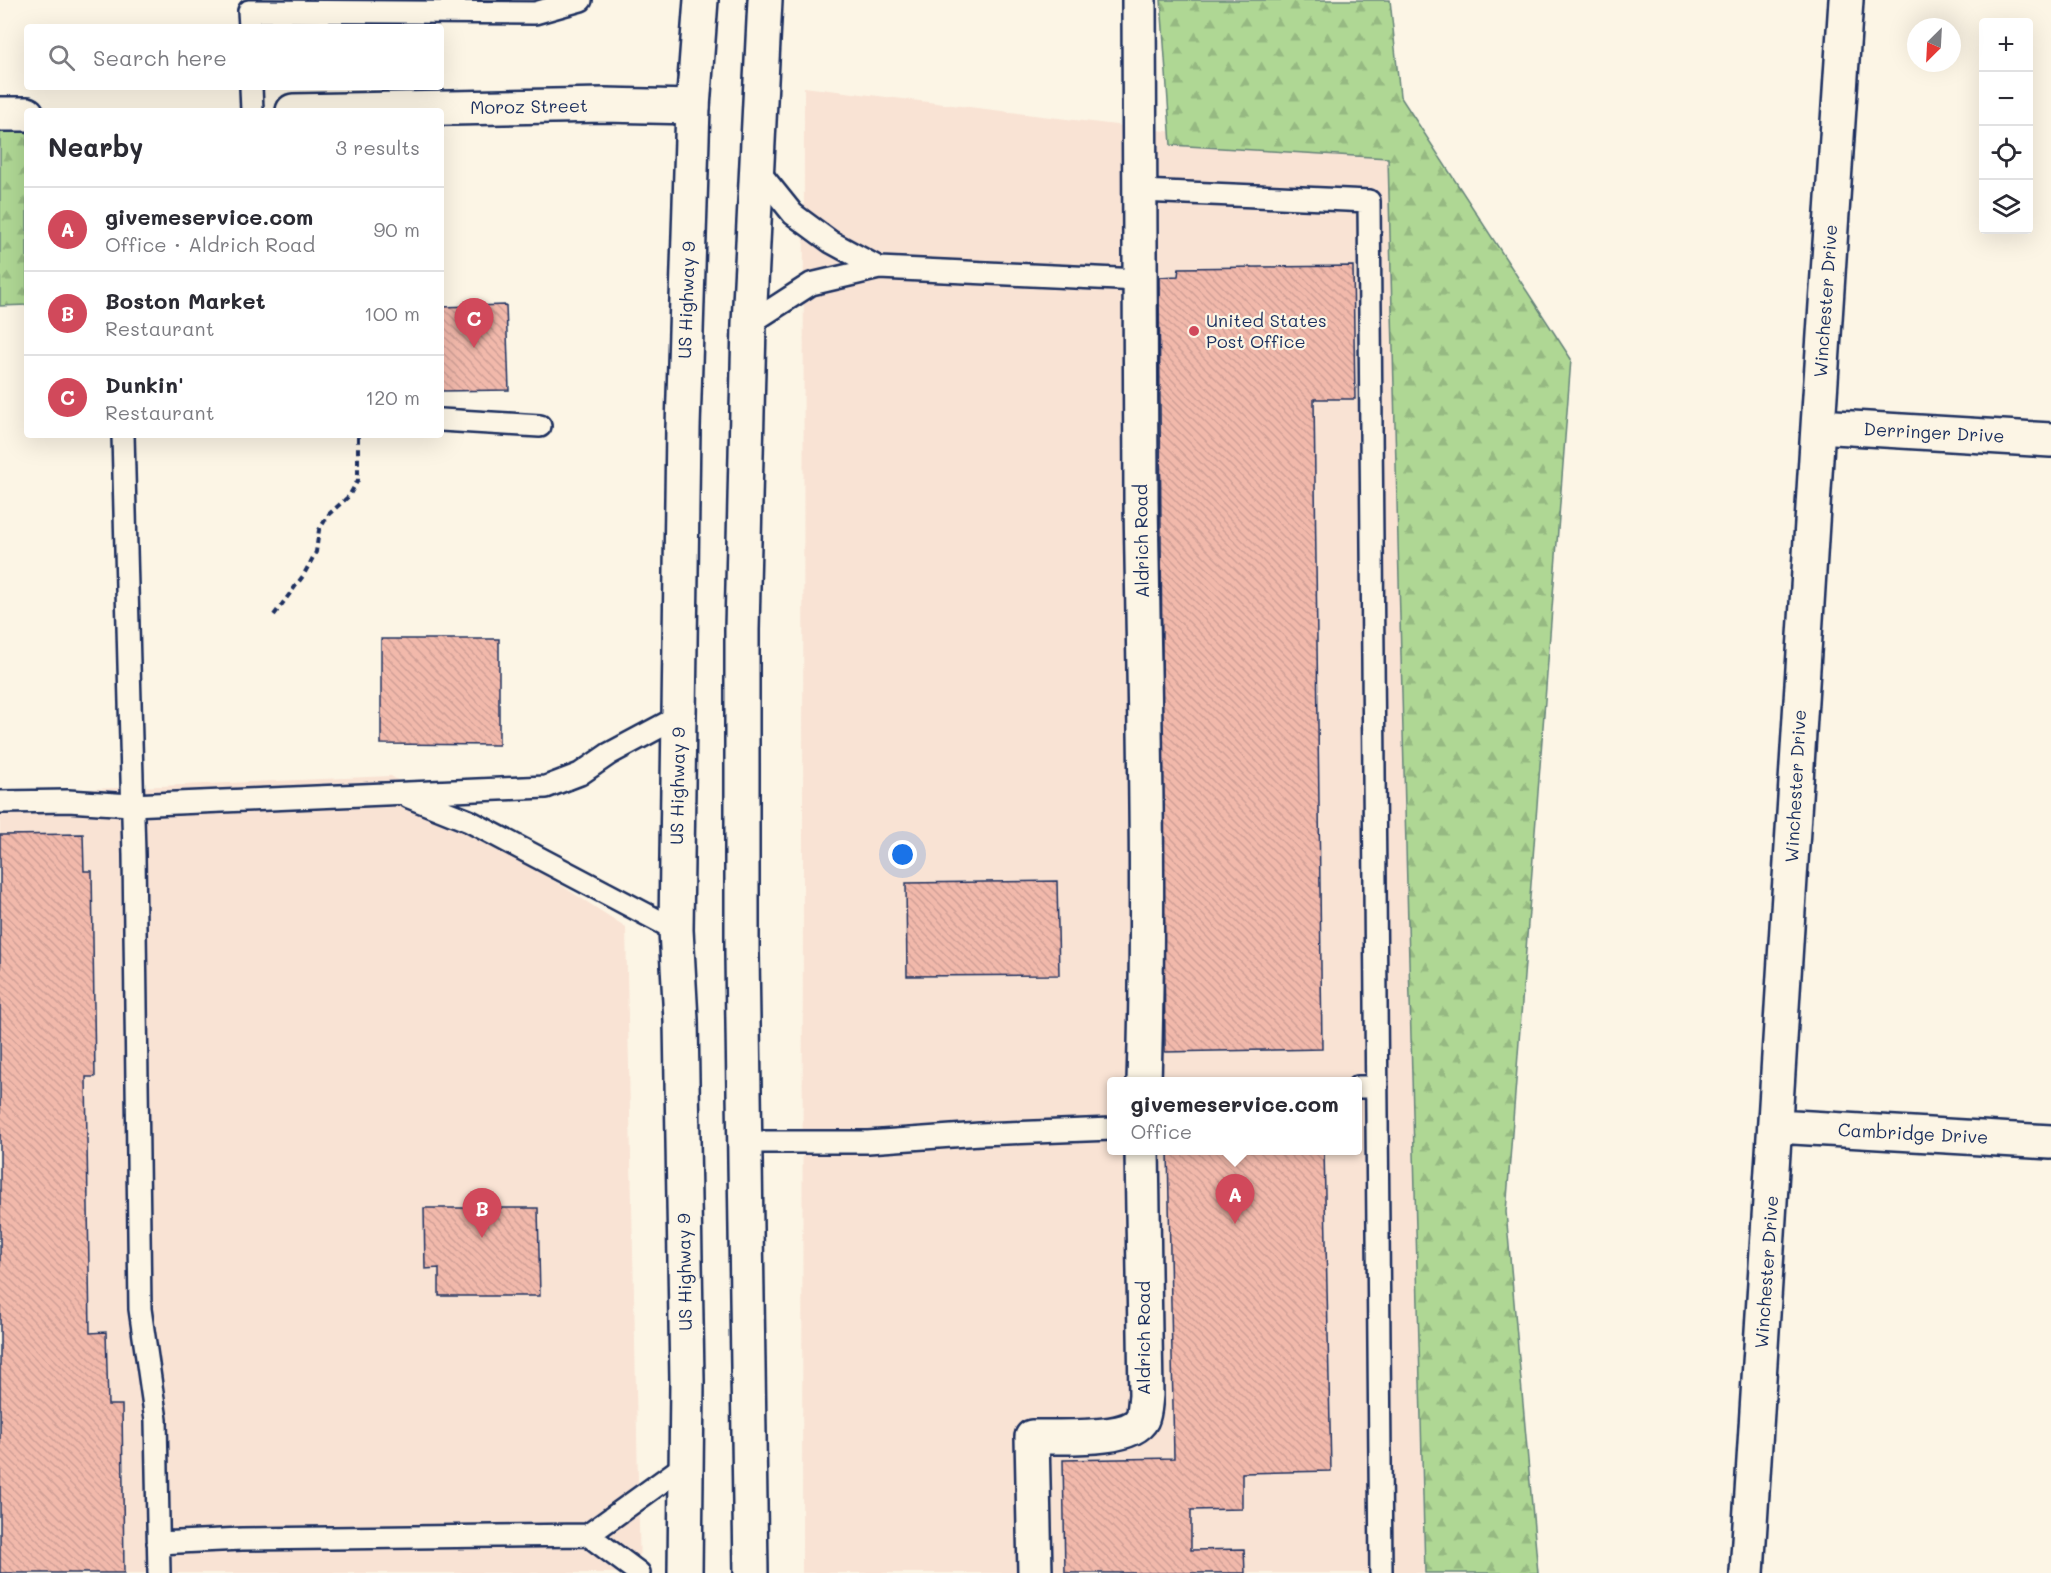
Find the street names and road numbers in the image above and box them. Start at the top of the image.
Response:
street label: Moroz Street [470,93,588,119]
street label: Winchester Drive [1808,224,1842,378]
street label: US Highway 9 [672,240,700,359]
street label: Derringer Drive [1863,416,2005,448]
street label: Aldrich Road [1128,484,1154,598]
street label: Winchester Drive [1779,709,1811,863]
street label: US Highway 9 [664,727,690,845]
street label: Cambridge Drive [1837,1117,1989,1149]
street label: Winchester Drive [1749,1195,1783,1349]
street label: US Highway 9 [671,1213,697,1331]
street label: Aldrich Road [1131,1281,1155,1395]

